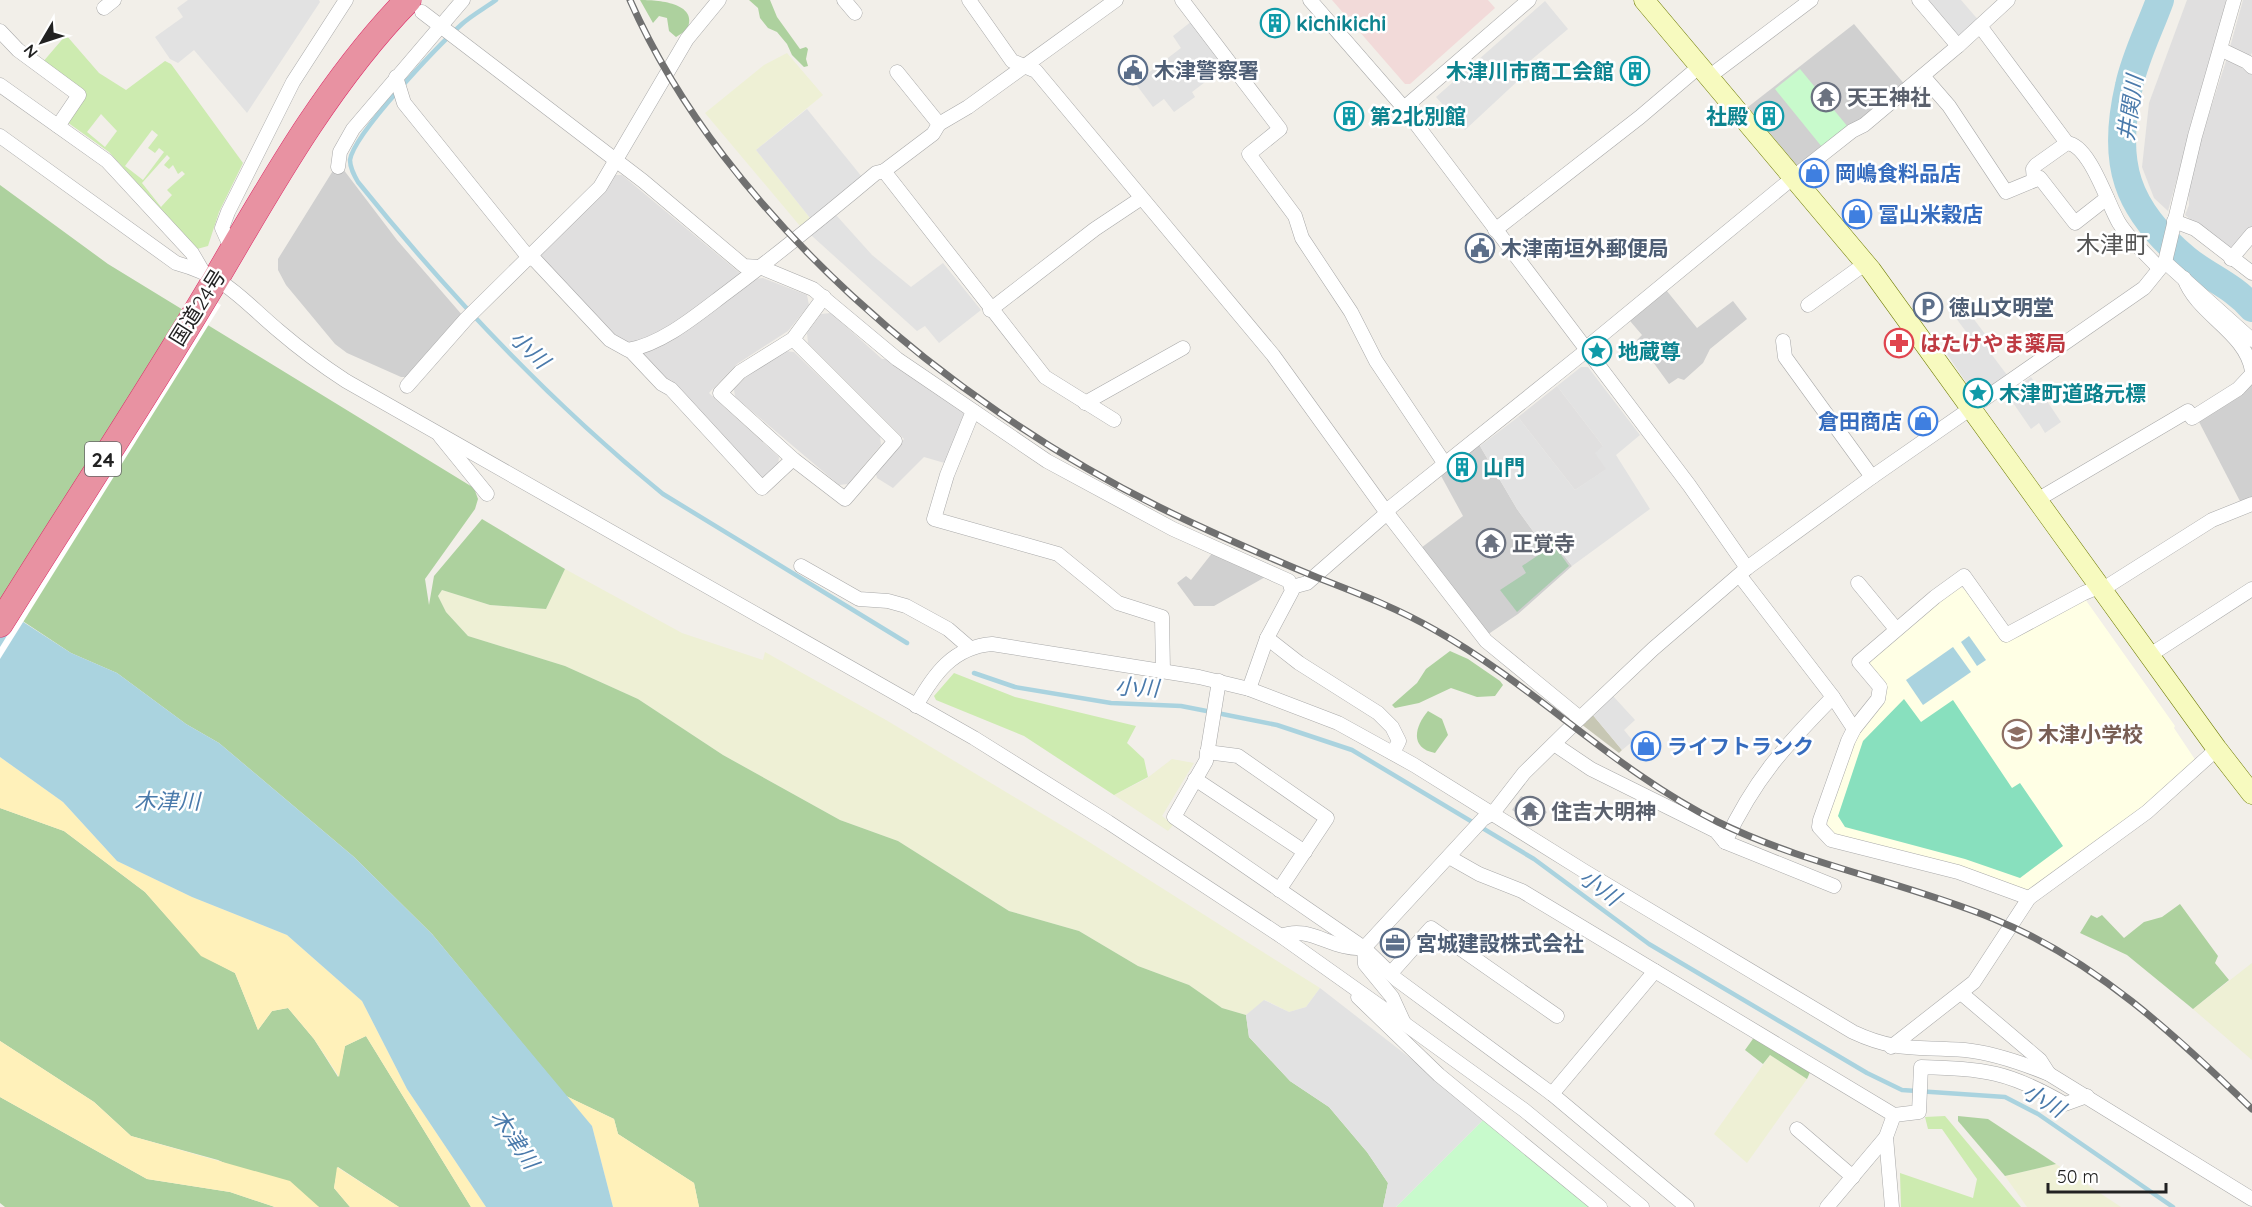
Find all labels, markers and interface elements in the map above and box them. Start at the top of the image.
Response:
building icon: kichikichi [1259,7,1291,39]
place label: kichikichi [1296,10,1386,36]
north arrow [12,12,72,72]
text: N [19,41,42,62]
public building icon: 木津警察署 [1117,54,1149,86]
building icon: 木津川市商工会館 [1619,55,1651,87]
place label: 木津警察署 [1154,57,1259,83]
place label: 木津川市商工会館 [1446,58,1614,84]
water label: 井関川 [2112,71,2149,143]
temple icon: 天王神社 [1810,81,1842,113]
place label: 天王神社 [1847,84,1931,110]
building icon: 第2北別館 [1333,100,1365,132]
building icon: 社殿 [1753,100,1785,132]
place label: 第2北別館 [1370,103,1466,129]
place label: 社殿 [1706,103,1748,129]
shop icon: 岡嶋食料品店 [1798,157,1830,189]
place label: 岡嶋食料品店 [1835,160,1961,186]
shop icon: 冨山米穀店 [1841,198,1873,230]
place label: 冨山米穀店 [1878,201,1983,227]
district label: 木津町 [2076,229,2148,259]
public building icon: 木津南垣外郵便局 [1464,232,1496,264]
place label: 木津南垣外郵便局 [1501,235,1669,261]
street label: 国道24号 [163,264,231,350]
parking icon: 徳山文明堂 [1912,291,1944,323]
place label: 徳山文明堂 [1949,294,2054,320]
water label: 小川 [504,324,557,376]
pharmacy icon: はたけやま薬局 [1883,327,1915,359]
place label: はたけやま薬局 [1920,330,2067,356]
place icon: 地蔵尊 [1581,335,1613,367]
place label: 地蔵尊 [1618,338,1681,364]
place icon: 木津町道路元標 [1962,377,1994,409]
place label: 木津町道路元標 [1999,380,2146,406]
shop icon: 倉田商店 [1907,405,1939,437]
place label: 倉田商店 [1818,408,1902,434]
road number: 24 [85,442,121,476]
building icon: 山門 [1446,451,1478,483]
place label: 山門 [1483,454,1525,480]
temple icon: 正覚寺 [1475,527,1507,559]
place label: 正覚寺 [1512,530,1575,556]
water label: 小川 [1114,672,1162,702]
school or university icon: 木津小学校 [2001,718,2033,750]
place label: 木津小学校 [2038,721,2143,747]
shop icon: ライフトランク [1630,730,1662,762]
place label: ライフトランク [1667,733,1814,759]
water label: 木津川 [134,787,202,815]
temple icon: 住吉大明神 [1514,795,1546,827]
place label: 住吉大明神 [1551,798,1656,824]
water label: 小川 [1574,863,1628,912]
office icon: 宮城建設株式会社 [1379,927,1411,959]
place label: 宮城建設株式会社 [1416,930,1584,956]
water label: 小川 [2018,1077,2072,1124]
water label: 木津川 [485,1104,546,1176]
scale bar [2048,1156,2166,1194]
text: 50 m [2057,1165,2099,1188]

